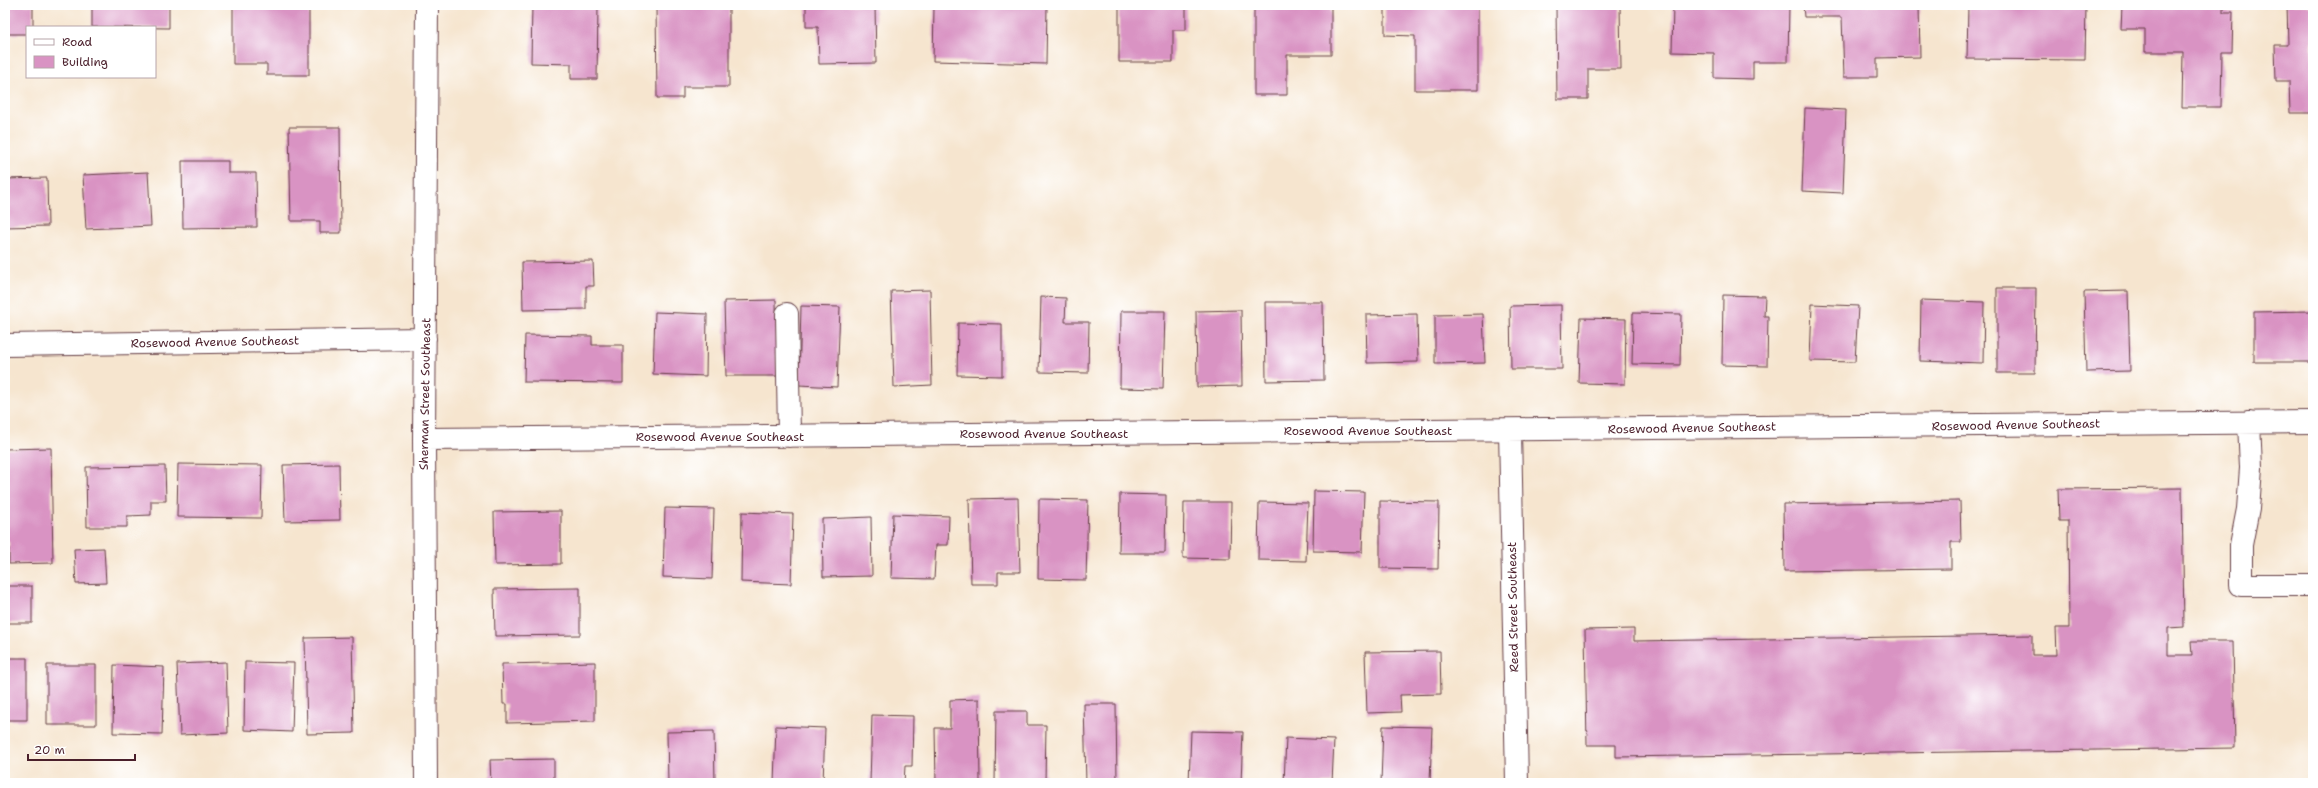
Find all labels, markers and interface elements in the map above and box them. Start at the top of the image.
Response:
legend [26,26,156,78]
text: Road [62,34,93,50]
text: Building [62,54,108,70]
street label: Sherman Street Southeast [416,318,434,470]
street label: Rosewood Avenue Southeast [131,333,299,351]
street label: Rosewood Avenue Southeast [1932,416,2100,434]
street label: Rosewood Avenue Southeast [1608,419,1776,437]
street label: Rosewood Avenue Southeast [1284,423,1452,439]
street label: Rosewood Avenue Southeast [960,426,1128,442]
street label: Rosewood Avenue Southeast [636,429,804,445]
street label: Reed Street Southeast [1504,542,1522,672]
scale bar [28,736,135,762]
text: 20 m [34,742,65,758]

